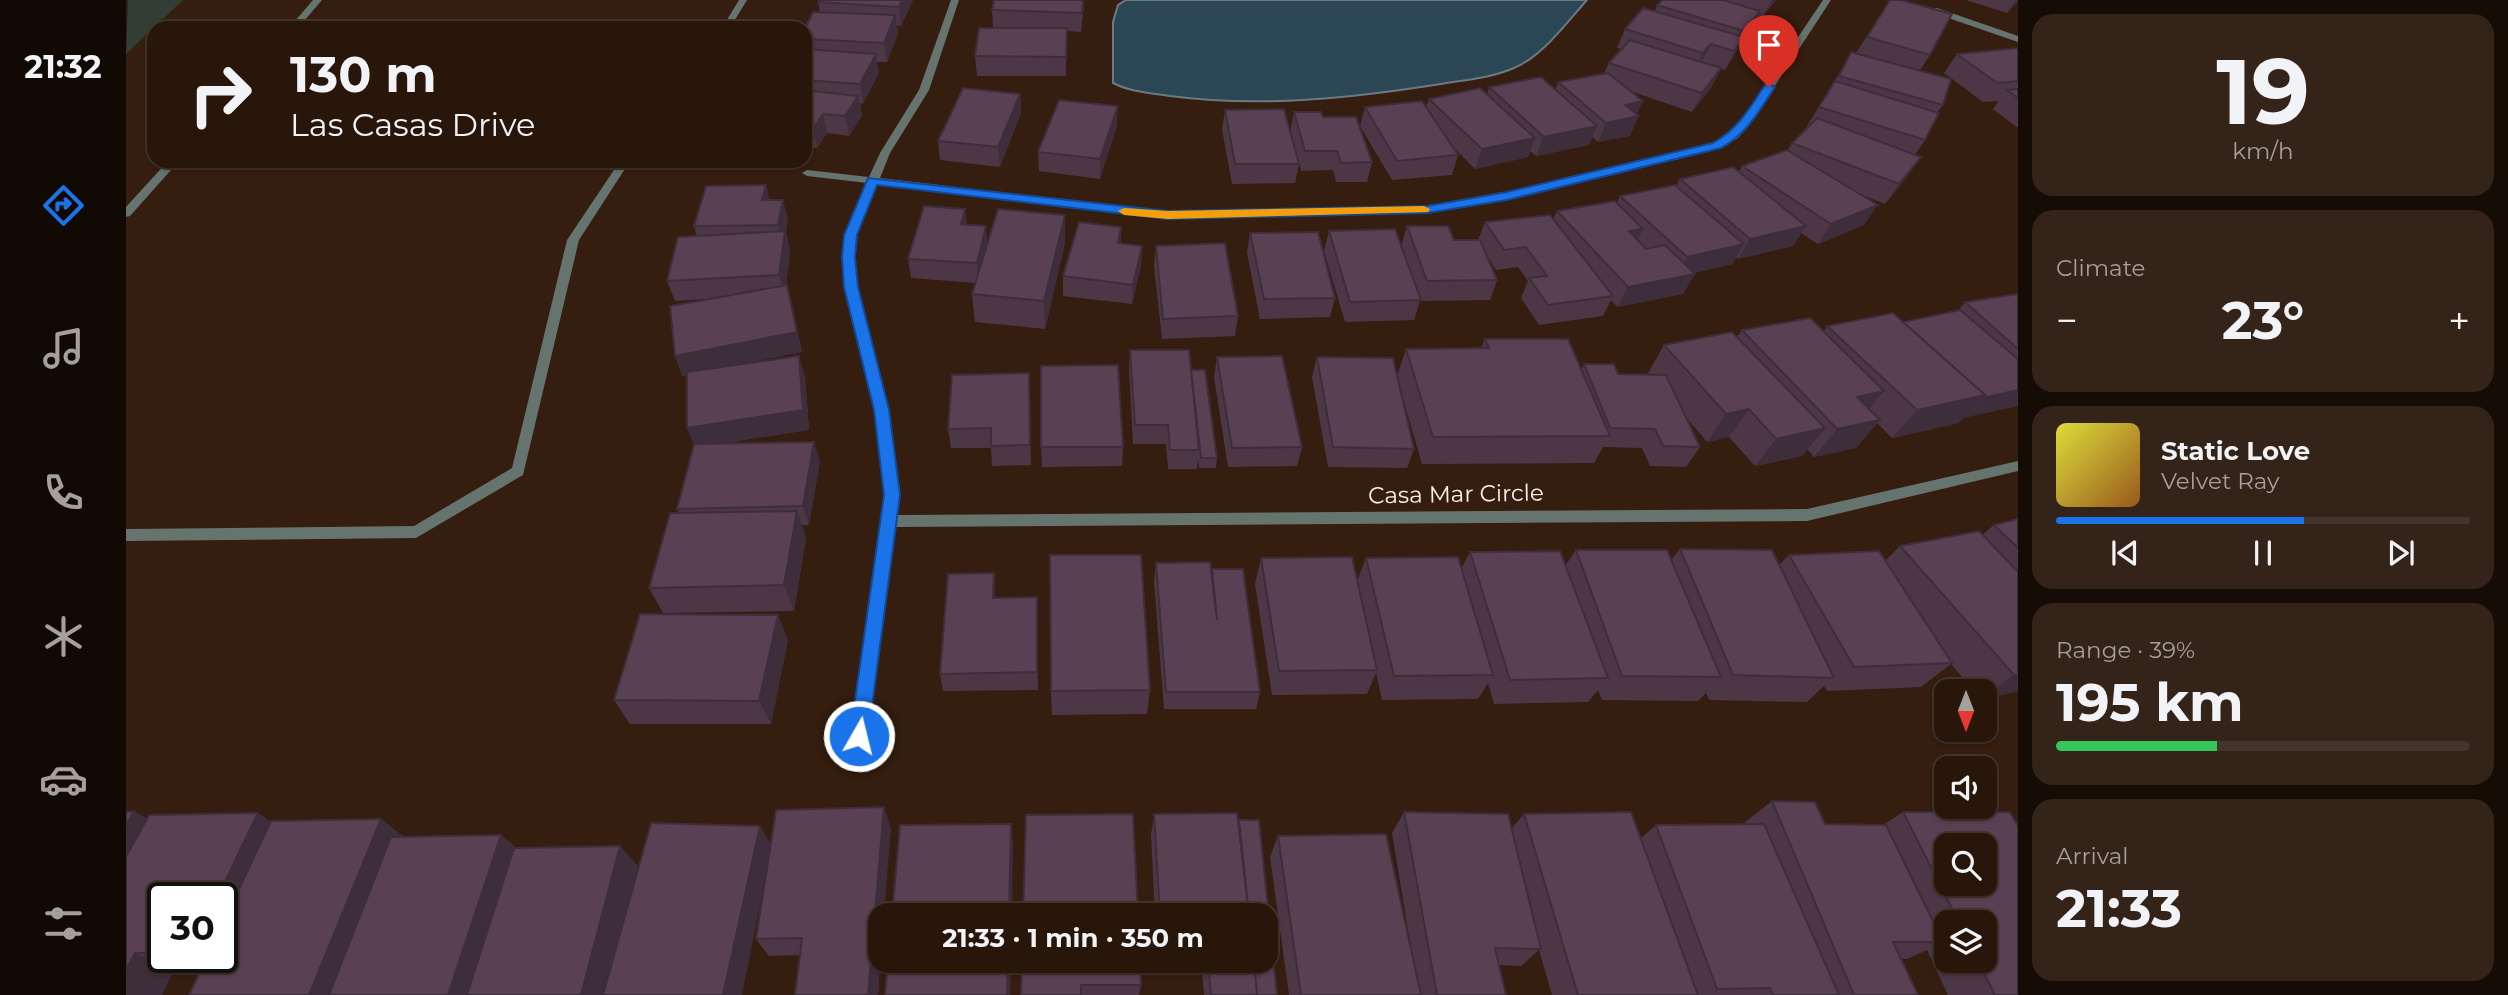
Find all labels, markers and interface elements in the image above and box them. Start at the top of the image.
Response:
pin [1739,15,1799,87]
icon: arrive [1750,26,1788,64]
text: 19 [2216,36,2310,147]
text: 130 m [290,45,437,104]
text: 21:32 [24,47,102,86]
icon: right [175,49,266,140]
text: Las Casas Drive [290,105,535,144]
text: km/h [2232,137,2294,165]
icon: directions [39,181,88,230]
text: Climate [2056,254,2145,282]
text: 23° [2222,289,2304,352]
text: − [2056,297,2078,344]
text: + [2448,297,2470,344]
icon: music [39,324,88,373]
text: Static Love [2161,435,2310,467]
text: Velvet Ray [2161,467,2279,495]
icon: phone [39,468,88,517]
street label: Casa Mar Circle [1368,478,1544,510]
icon: previous [2106,534,2144,572]
icon: pause [2244,534,2282,572]
icon: next [2382,534,2420,572]
icon: climate [39,612,88,661]
text: Range · 39% [2056,636,2195,664]
text: 195 km [2056,671,2244,734]
north arrow [1934,679,1997,742]
map controls [1934,679,1997,973]
position arrow [822,699,896,773]
icon: car [39,755,88,804]
button: sound [1934,756,1997,819]
button: search [1934,833,1997,896]
text: Arrival [2056,842,2129,870]
text: 21:33 [2056,877,2182,940]
speed limit sign: 30 [147,882,238,973]
icon: filters [39,899,88,948]
button: layers [1934,910,1997,973]
text: 21:33 · 1 min · 350 m [942,922,1204,954]

